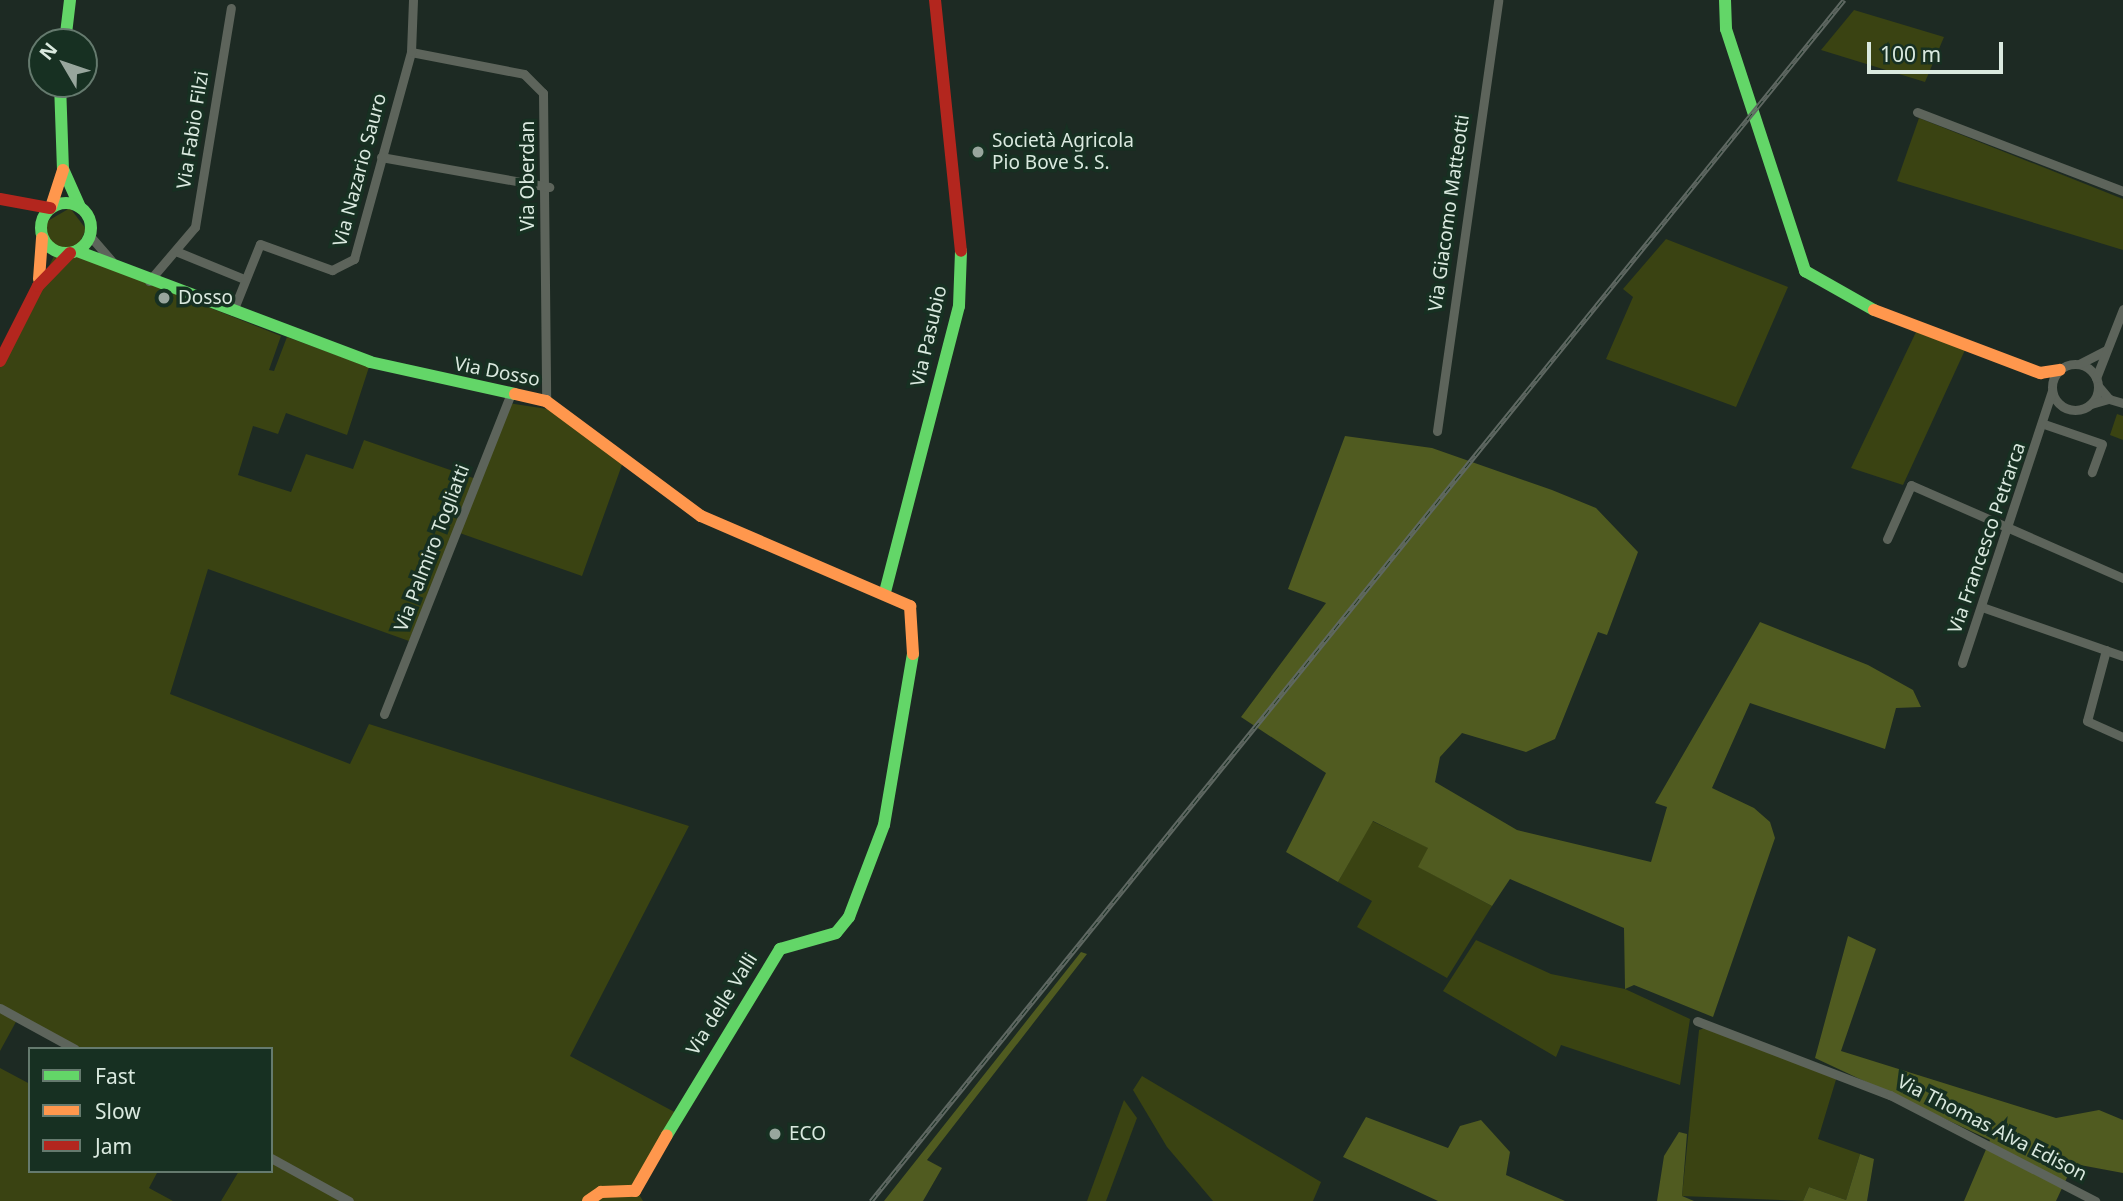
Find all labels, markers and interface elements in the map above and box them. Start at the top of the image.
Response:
north arrow [28,28,98,98]
scale bar [1871,28,2008,72]
text: N [33,37,63,65]
text: 100 m [1880,40,1941,68]
street label: Via Fabio Filzi [172,69,214,191]
street label: Via Nazario Sauro [329,91,391,249]
street label: Via Giacomo Matteotti [1424,113,1474,313]
street label: Via Oberdan [517,121,539,231]
place label: Società Agricola Pio Bove S. S. [992,130,1134,174]
marker: Società Agricola Pio Bove S. S. [970,144,986,160]
street label: Via Pasubio [906,283,952,389]
place label: Dosso [178,287,233,309]
marker: Dosso [156,290,172,306]
street label: Via Dosso [452,353,542,391]
street label: Via Francesco Petrarca [1944,439,2030,637]
street label: Via Palmiro Togliatti [390,461,474,635]
street label: Via delle Valli [682,949,762,1059]
legend [28,1047,273,1173]
text: Fast [95,1062,135,1090]
street label: Via Thomas Alva Edison [1893,1070,2091,1186]
text: Slow [95,1097,141,1125]
place label: ECO [789,1123,826,1145]
marker: ECO [767,1126,783,1142]
text: Jam [95,1132,132,1160]

